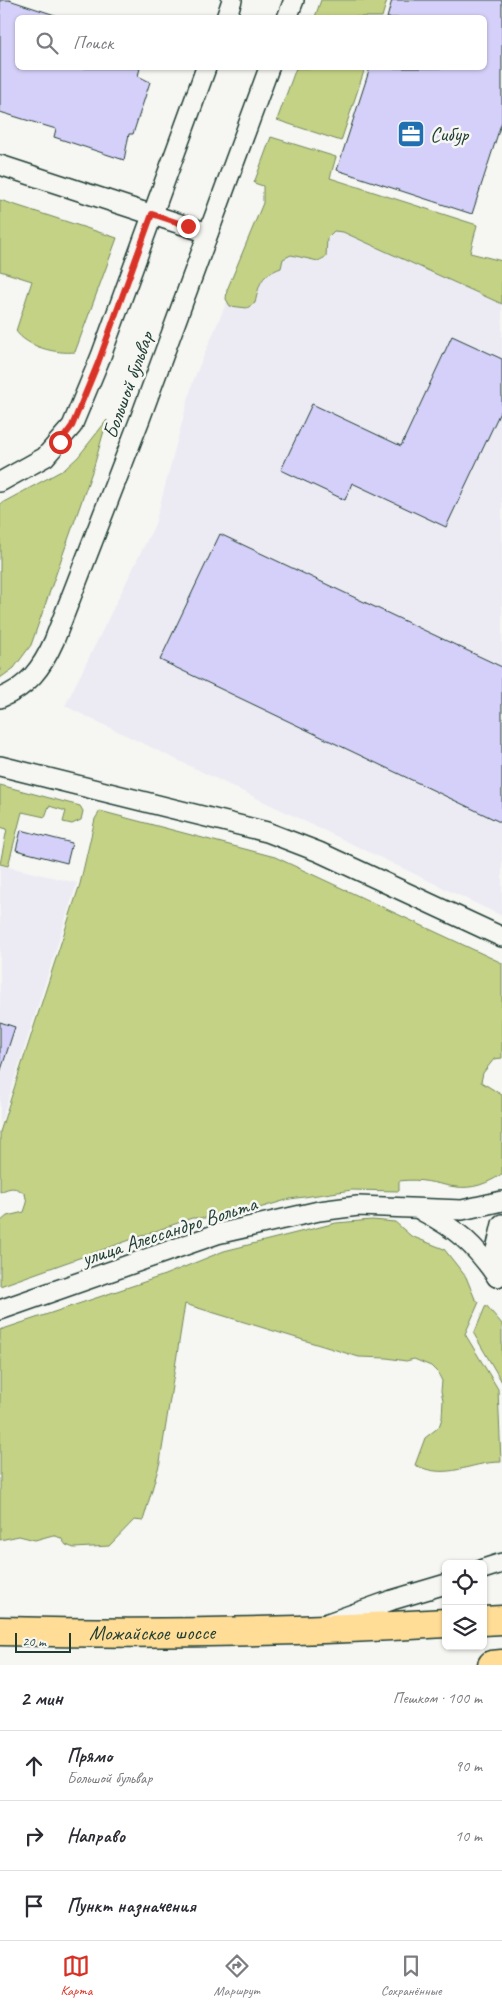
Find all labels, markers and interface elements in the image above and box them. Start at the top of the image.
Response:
search box [15,15,487,70]
icon: search [33,29,61,57]
text: Поиск [73,31,113,55]
office icon: Сибур [396,119,426,149]
place label: Сибур [430,121,469,147]
route end [177,215,200,238]
street label: Большой бульвар [97,327,160,442]
route start [49,431,72,454]
street label: улица Алессандро Вольта [76,1190,261,1272]
map controls [442,1560,487,1650]
button: locate [442,1560,487,1605]
button: layers [442,1605,487,1650]
street label: Можайское шоссе [89,1619,217,1646]
scale bar [15,1630,71,1653]
text: 20 m [22,1633,46,1650]
text: 2 мин [20,1685,63,1711]
text: Пешком · 100 m [393,1688,482,1708]
text: Прямо [67,1744,112,1768]
icon: ahead [20,1752,48,1780]
text: 90 m [455,1756,482,1776]
text: Большой бульвар [67,1768,152,1788]
icon: right [20,1822,48,1850]
text: Направо [67,1824,125,1848]
text: 10 m [455,1826,482,1846]
icon: arrive [20,1892,48,1920]
text: Пункт назначения [67,1894,196,1918]
tab: Карта [60,1952,93,1999]
tab: Маршрут [213,1952,260,1999]
tab: Сохранённые [381,1952,441,1999]

